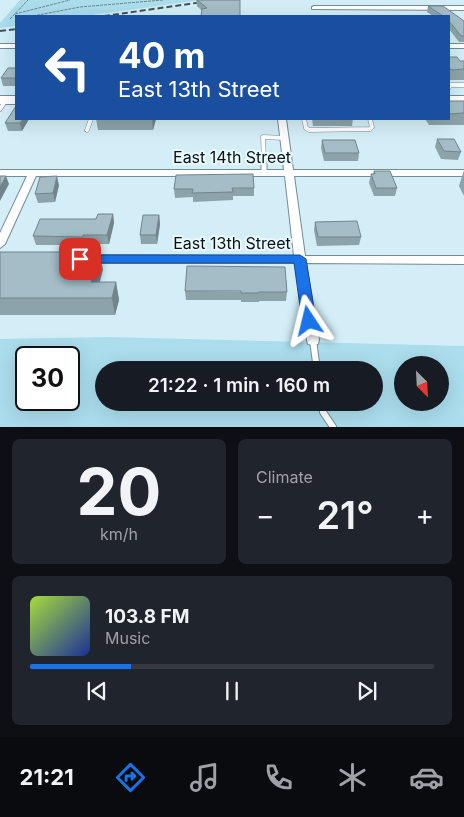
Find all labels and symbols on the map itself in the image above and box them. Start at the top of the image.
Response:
street label: East 14th Street [173,147,291,167]
street label: East 13th Street [173,233,291,253]
pin [59,238,101,280]
position arrow [282,294,334,346]
speed limit sign: 30 [15,346,80,411]
north arrow [394,356,449,411]

